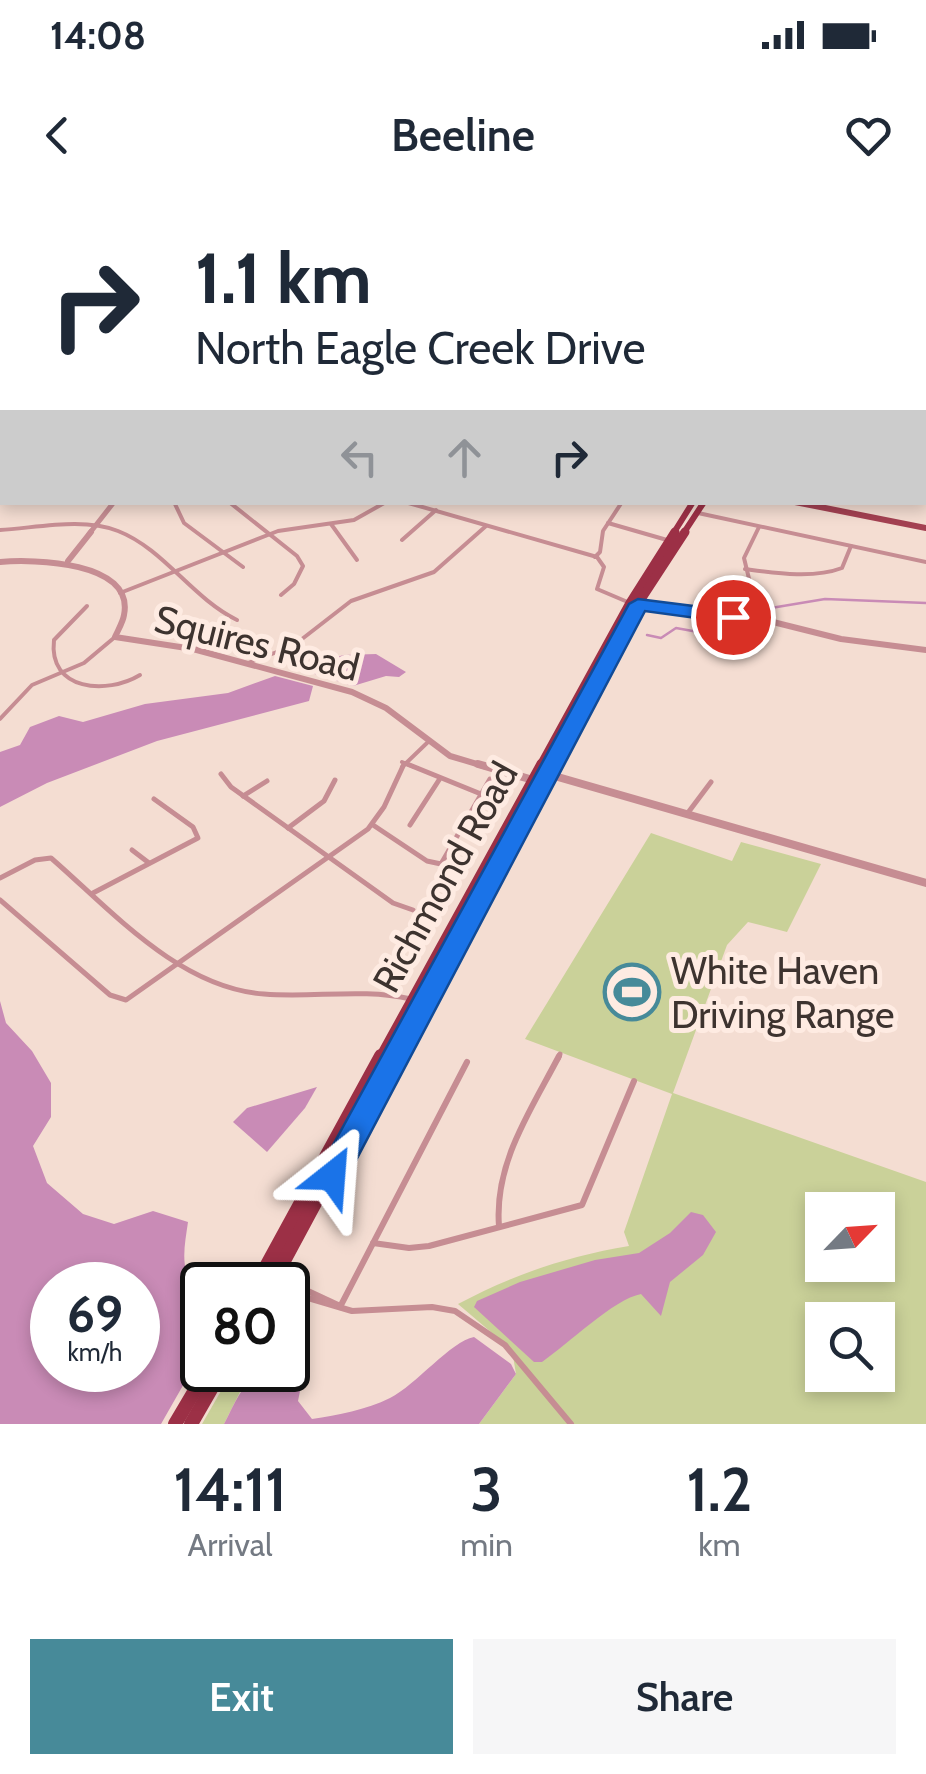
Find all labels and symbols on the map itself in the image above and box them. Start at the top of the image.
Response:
pin [691,575,776,660]
street label: Squires Road [150,595,364,691]
street label: Richmond Road [362,754,528,1000]
place label: White Haven Driving Range [671,947,894,1038]
sports icon: White Haven Driving Range [602,962,662,1022]
position arrow [280,1124,384,1228]
north arrow [805,1192,895,1282]
speed limit sign: 80 [180,1262,310,1392]

